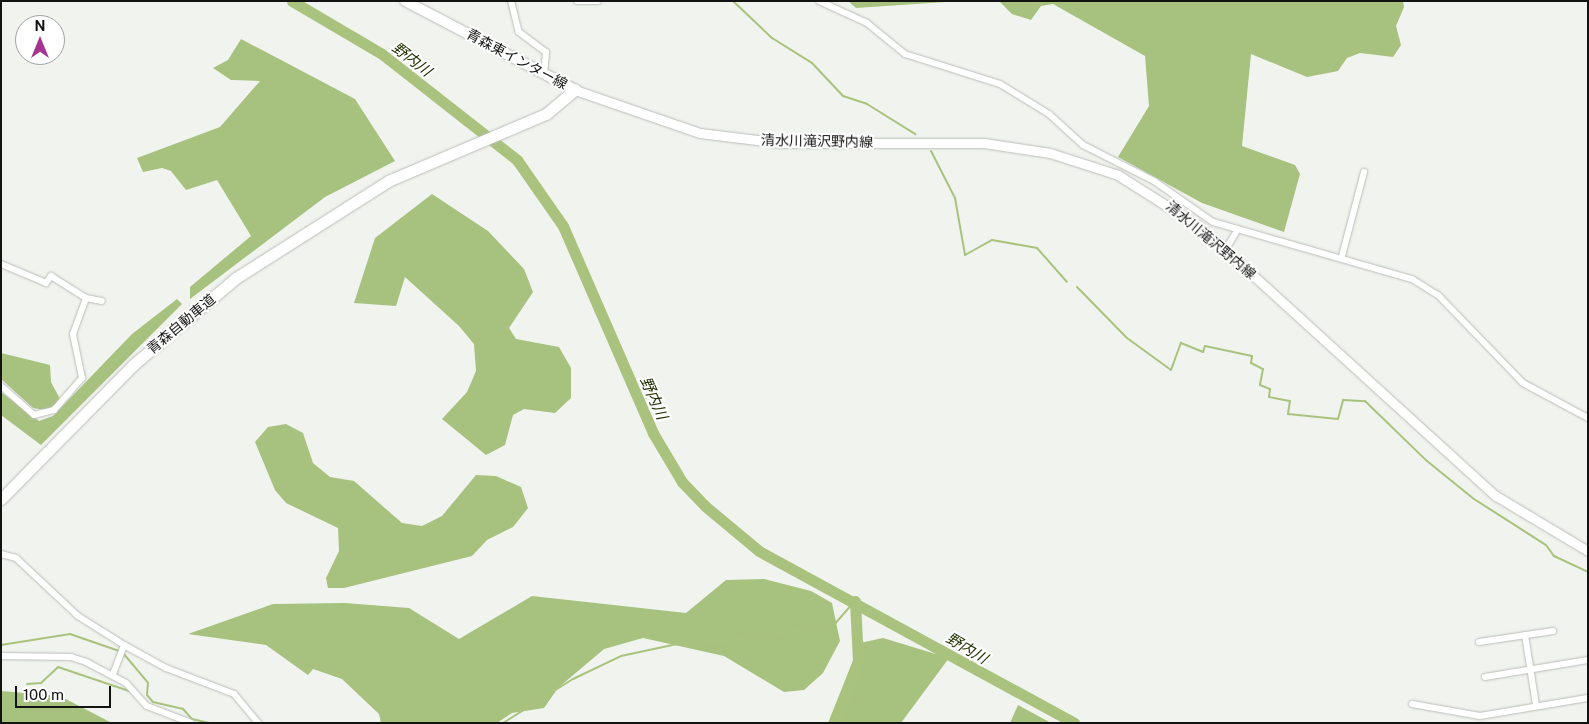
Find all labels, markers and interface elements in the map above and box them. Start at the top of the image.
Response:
north arrow [15,15,65,65]
text: N [35,18,45,34]
street label: 青森東インター線 [464,25,570,93]
water label: 野内川 [389,38,435,80]
street label: 清水川滝沢野内線 [761,132,873,150]
street label: 清水川滝沢野内線 [1163,198,1259,282]
street label: 青森自動車道 [143,291,219,357]
water label: 野内川 [637,374,671,422]
water label: 野内川 [943,629,991,667]
scale bar [18,676,114,708]
text: 100 m [23,686,64,703]

